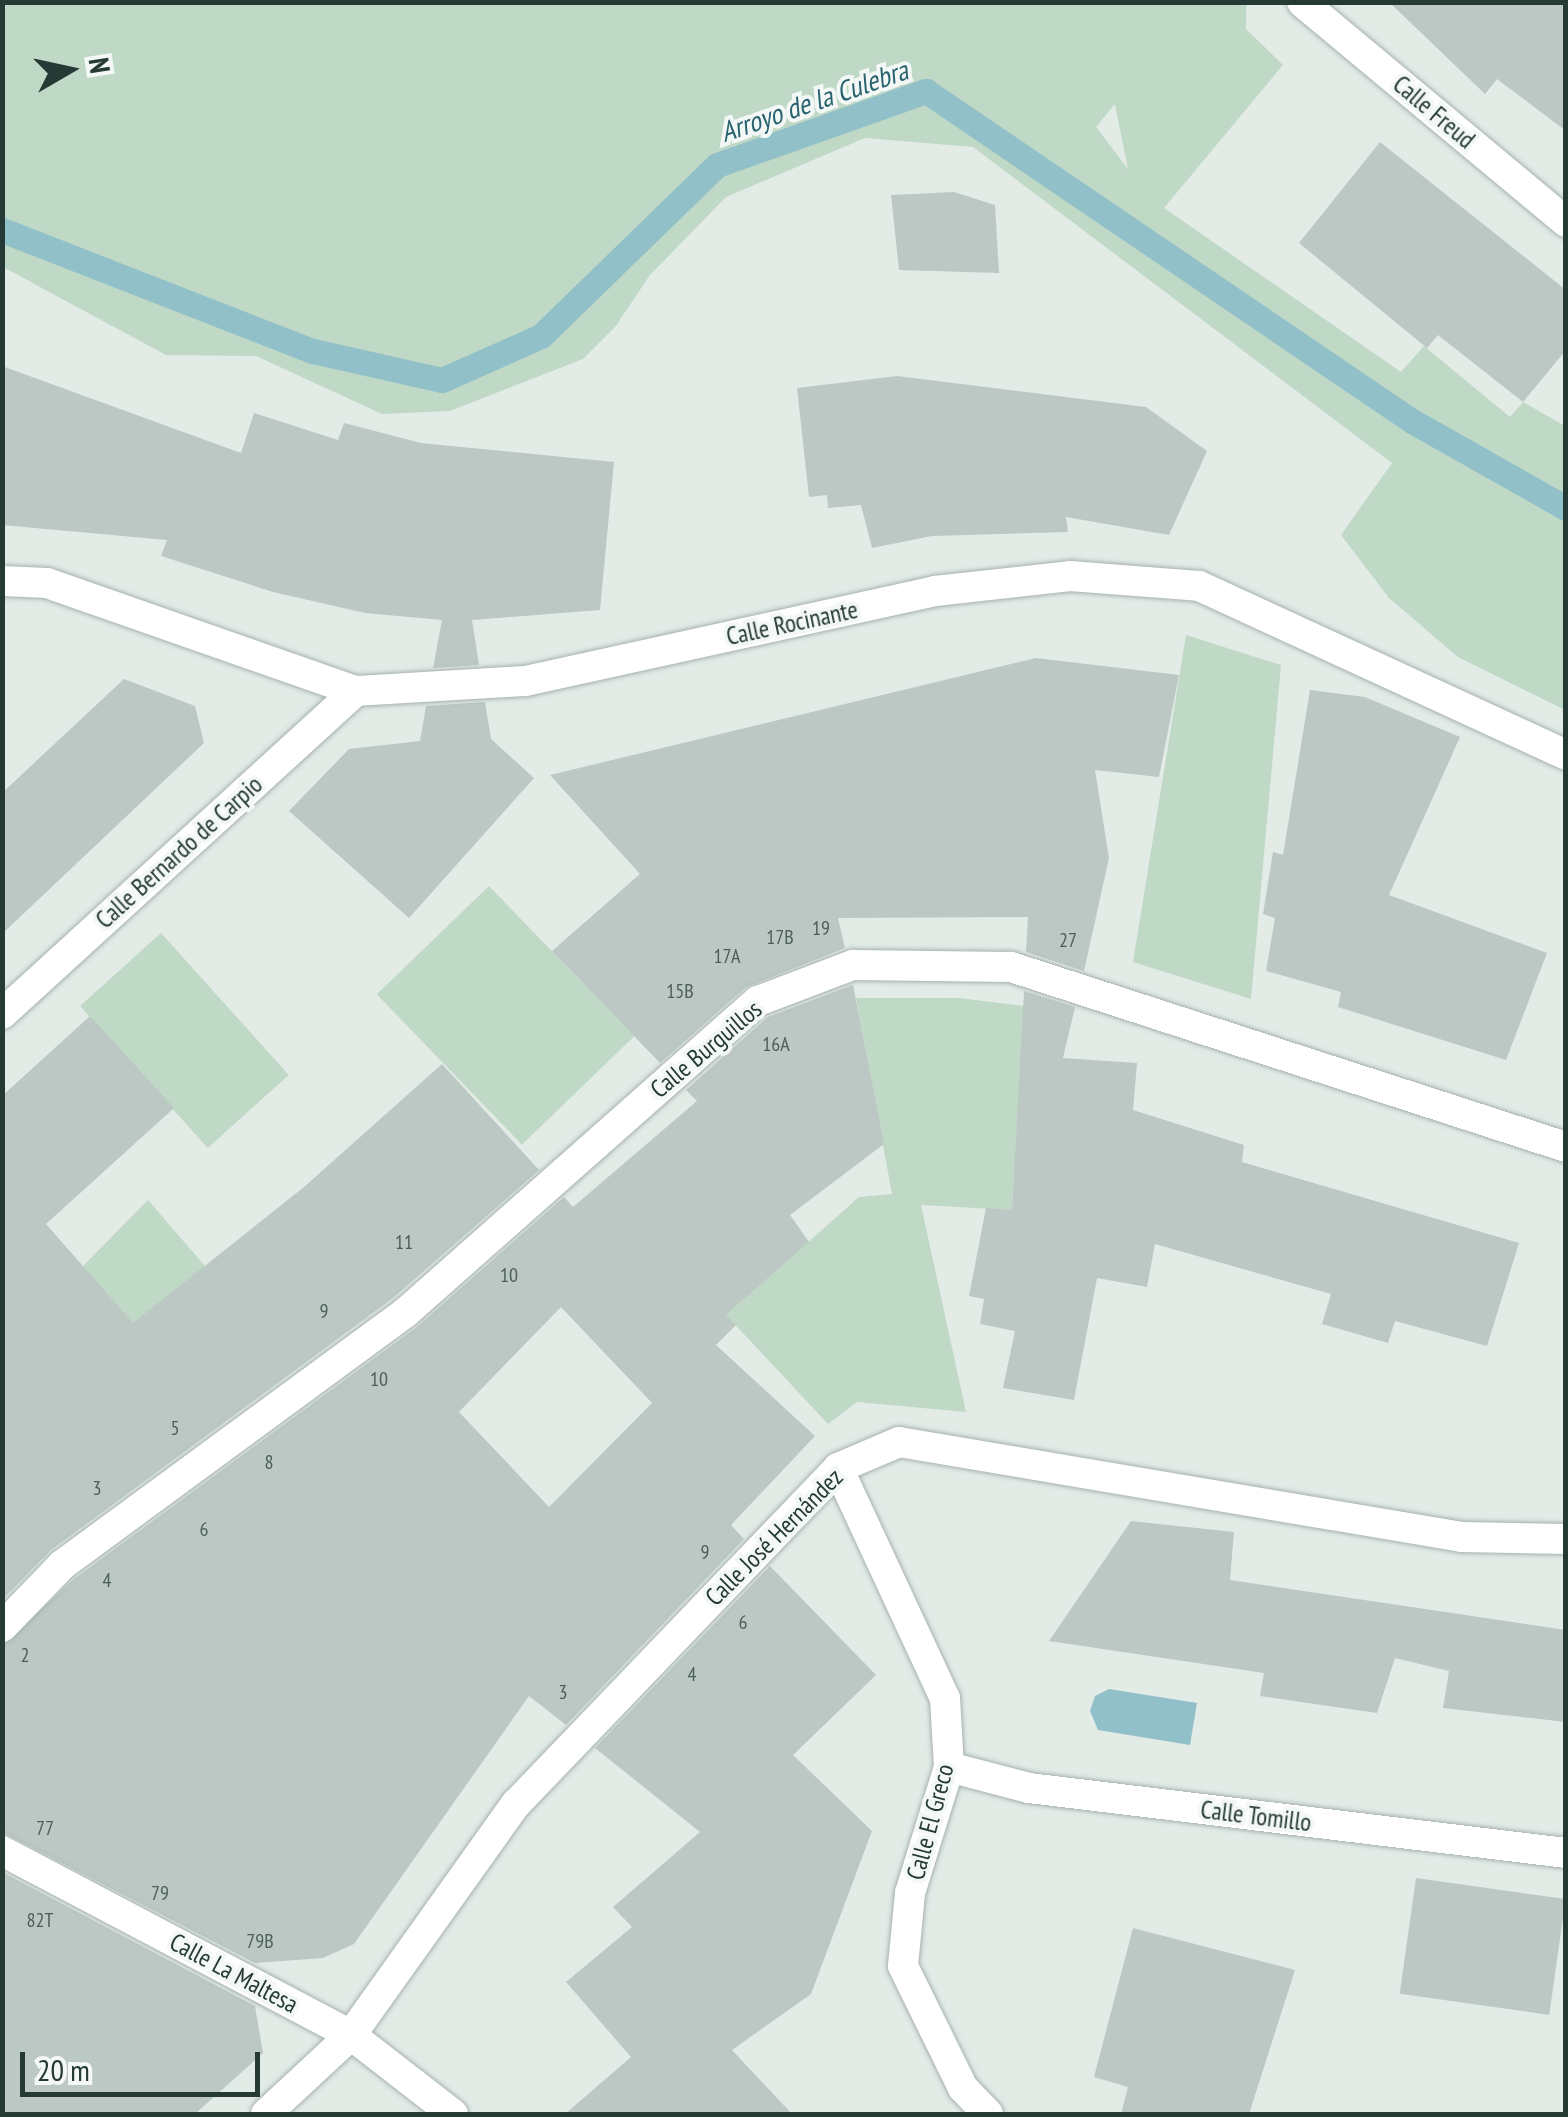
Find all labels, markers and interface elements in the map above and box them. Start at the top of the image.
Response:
north arrow [20,20,120,120]
water label: Arroyo de la Culebra [716,53,912,149]
text: N [81,55,120,76]
street label: Calle Freud [1387,69,1481,155]
street label: Calle Rocinante [724,594,860,652]
street label: Calle Bernardo de Carpio [90,769,268,935]
house number: 19 [812,916,830,940]
house number: 17B [766,925,794,949]
house number: 27 [1059,928,1077,952]
house number: 17A [713,944,741,968]
house number: 15B [666,979,694,1003]
street label: Calle Burguillos [644,994,768,1104]
house number: 16A [762,1032,790,1056]
house number: 11 [395,1230,413,1254]
house number: 10 [500,1263,518,1287]
house number: 9 [320,1299,328,1323]
house number: 10 [370,1367,388,1391]
house number: 5 [171,1416,179,1440]
house number: 8 [265,1450,273,1474]
street label: Calle José Hernández [699,1462,849,1612]
house number: 3 [93,1476,101,1500]
house number: 6 [200,1517,208,1541]
house number: 9 [701,1540,709,1564]
house number: 4 [103,1568,111,1592]
house number: 6 [739,1610,747,1634]
house number: 2 [21,1643,29,1667]
house number: 4 [688,1662,696,1686]
house number: 3 [559,1680,567,1704]
street label: Calle El Greco [900,1761,960,1883]
street label: Calle Tomillo [1199,1794,1313,1838]
house number: 77 [36,1816,54,1840]
house number: 79 [151,1881,169,1905]
house number: 82T [27,1908,53,1932]
street label: Calle La Maltesa [165,1927,303,2019]
house number: 79B [246,1929,274,1953]
scale bar [25,2032,265,2094]
text: 20 m [37,2050,90,2089]

